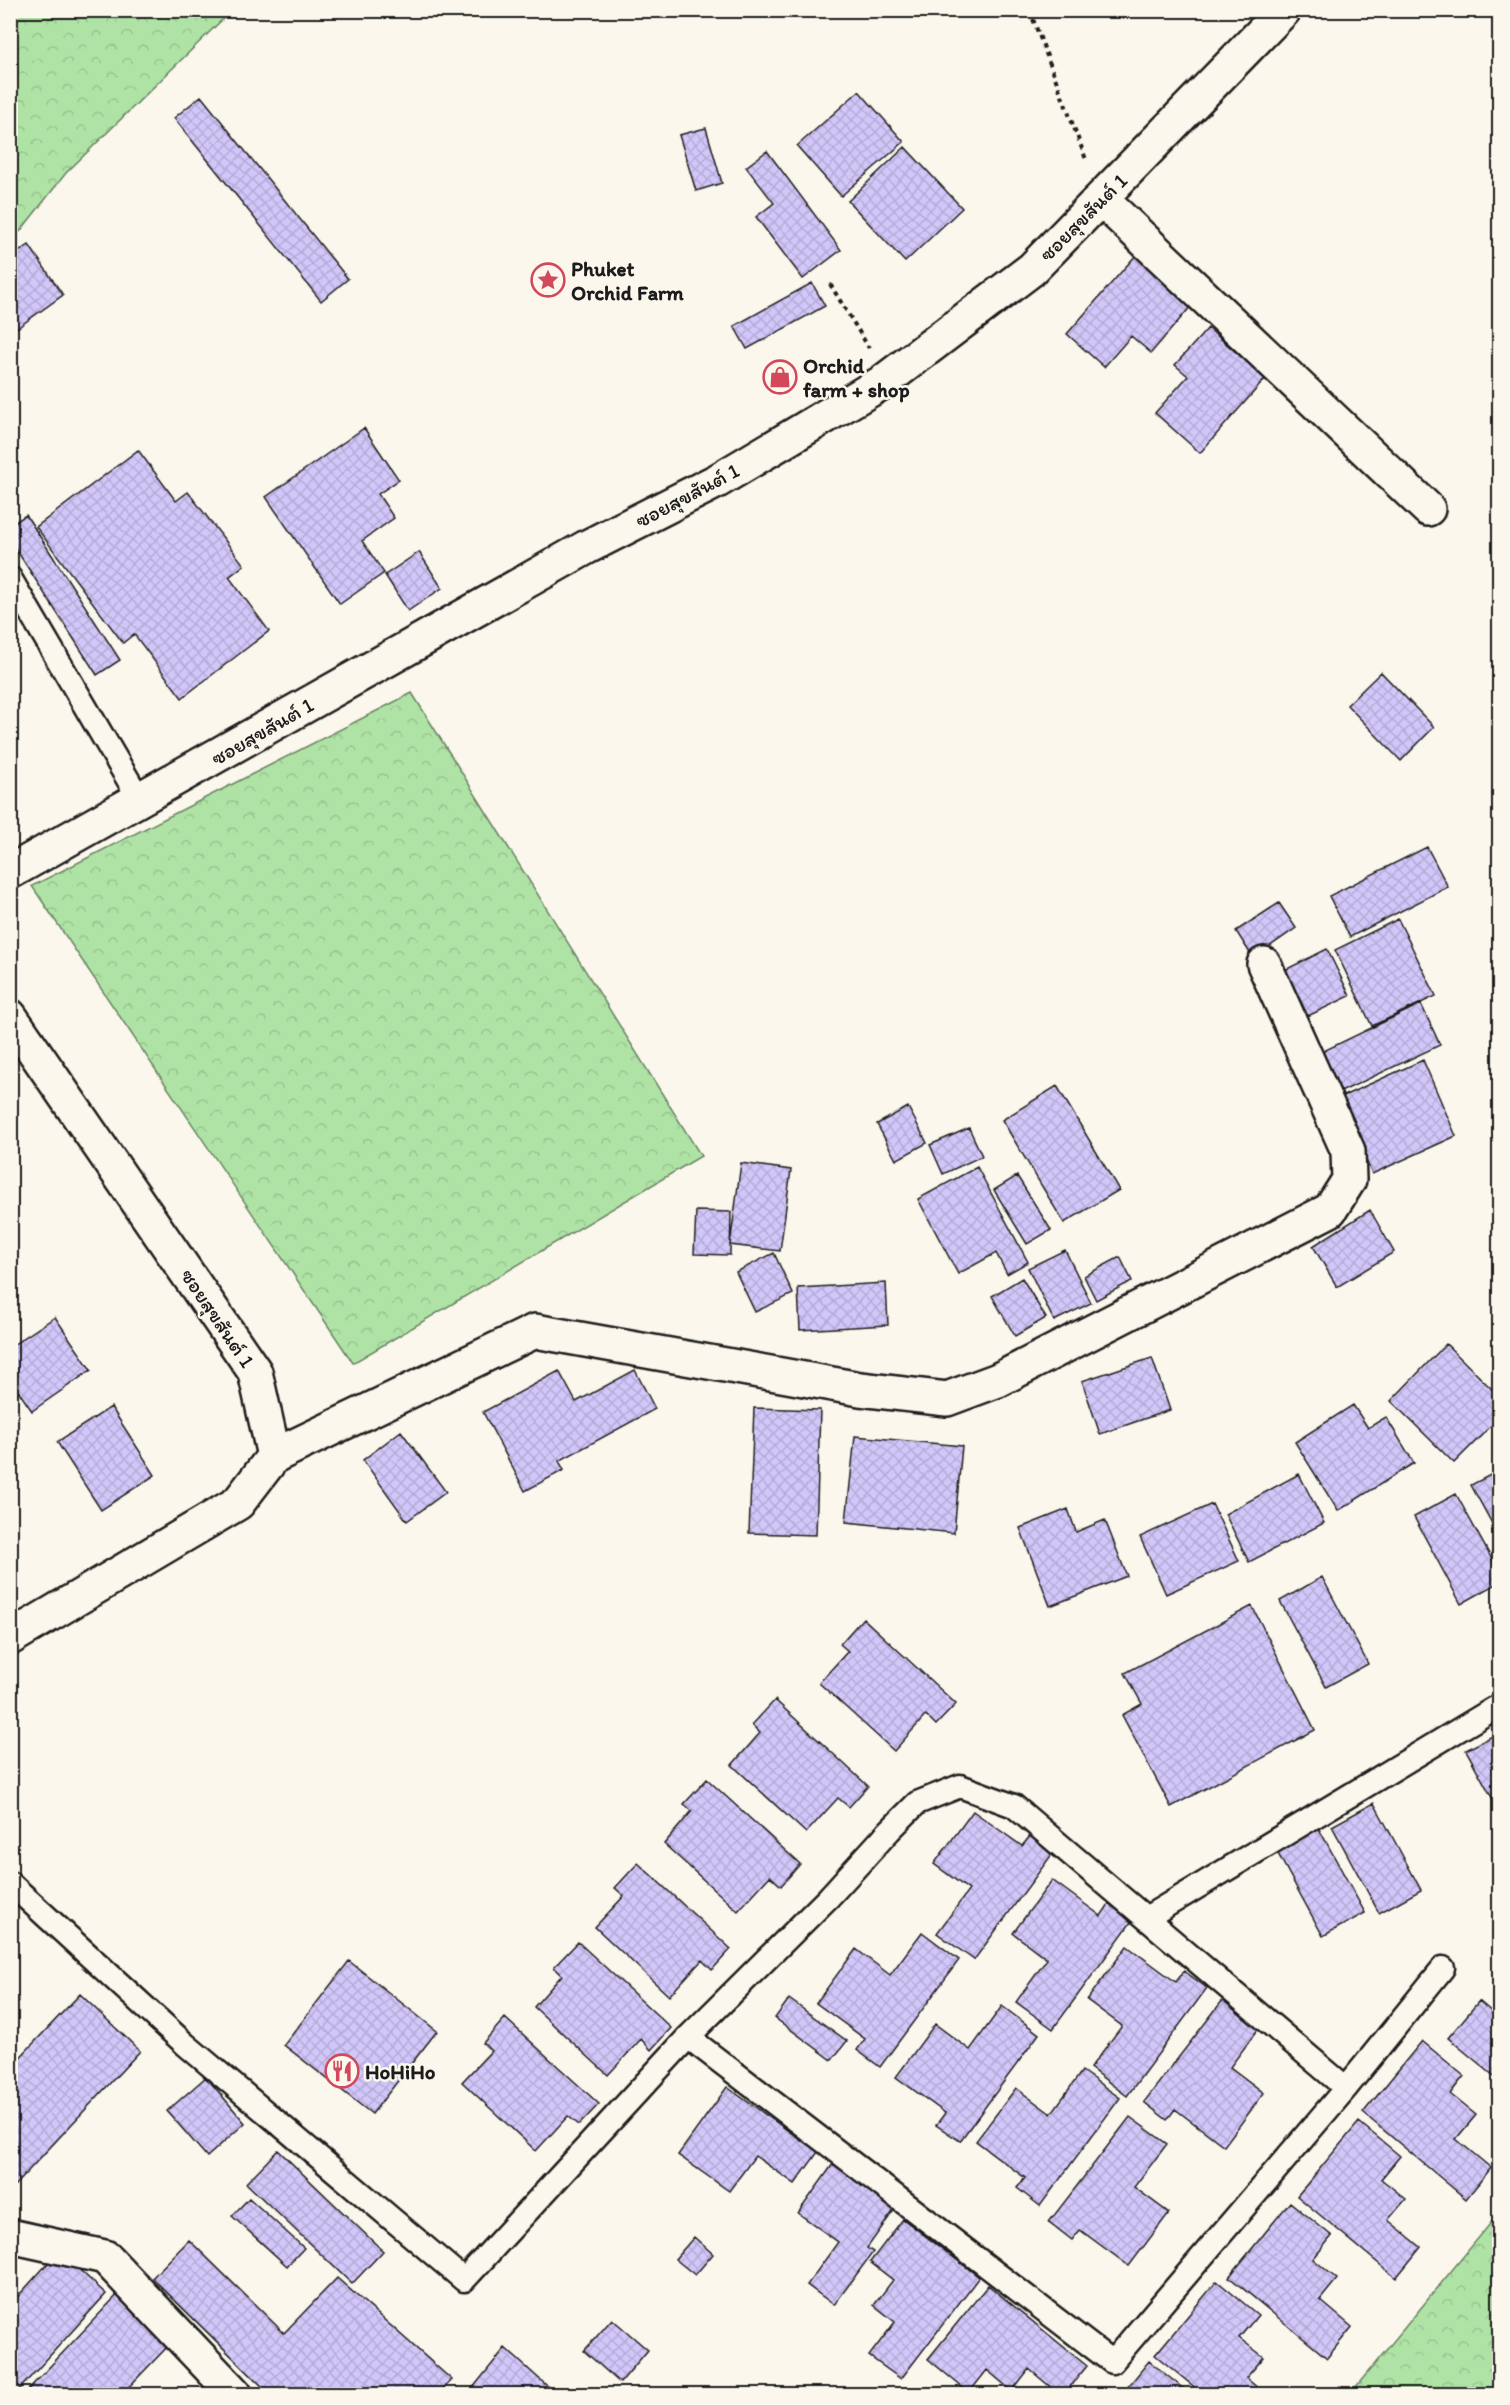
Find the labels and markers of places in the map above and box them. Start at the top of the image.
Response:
place label: Phuket Orchid Farm [571,256,684,305]
place icon: Phuket Orchid Farm [530,262,566,298]
place label: Orchid farm + shop [803,353,910,403]
shop icon: Orchid farm + shop [762,359,798,395]
restaurant icon: HoHiHo [324,2053,360,2089]
place label: HoHiHo [365,2059,436,2084]

